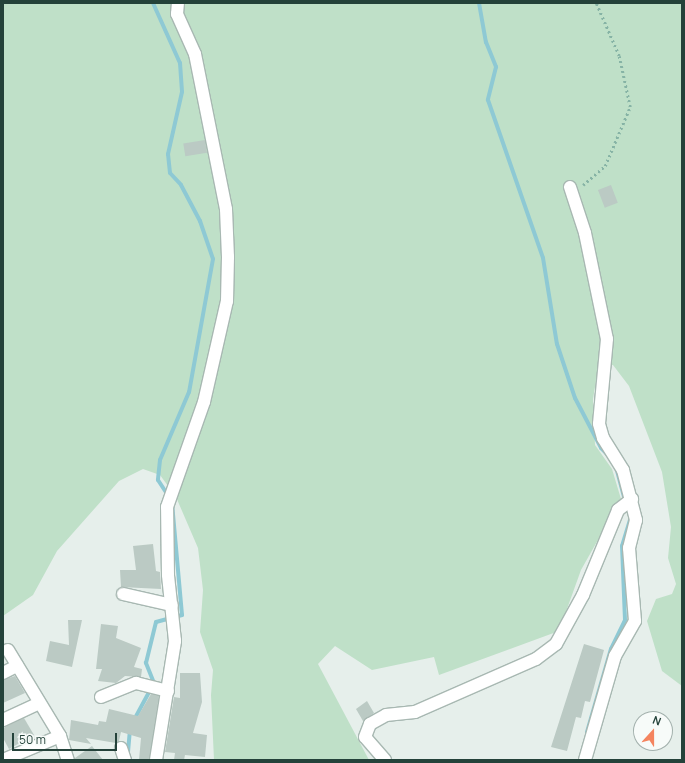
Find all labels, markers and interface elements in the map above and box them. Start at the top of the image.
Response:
north arrow [633,711,673,751]
text: N [651,712,663,729]
scale bar [14,725,119,751]
text: 50 m [19,731,46,748]

